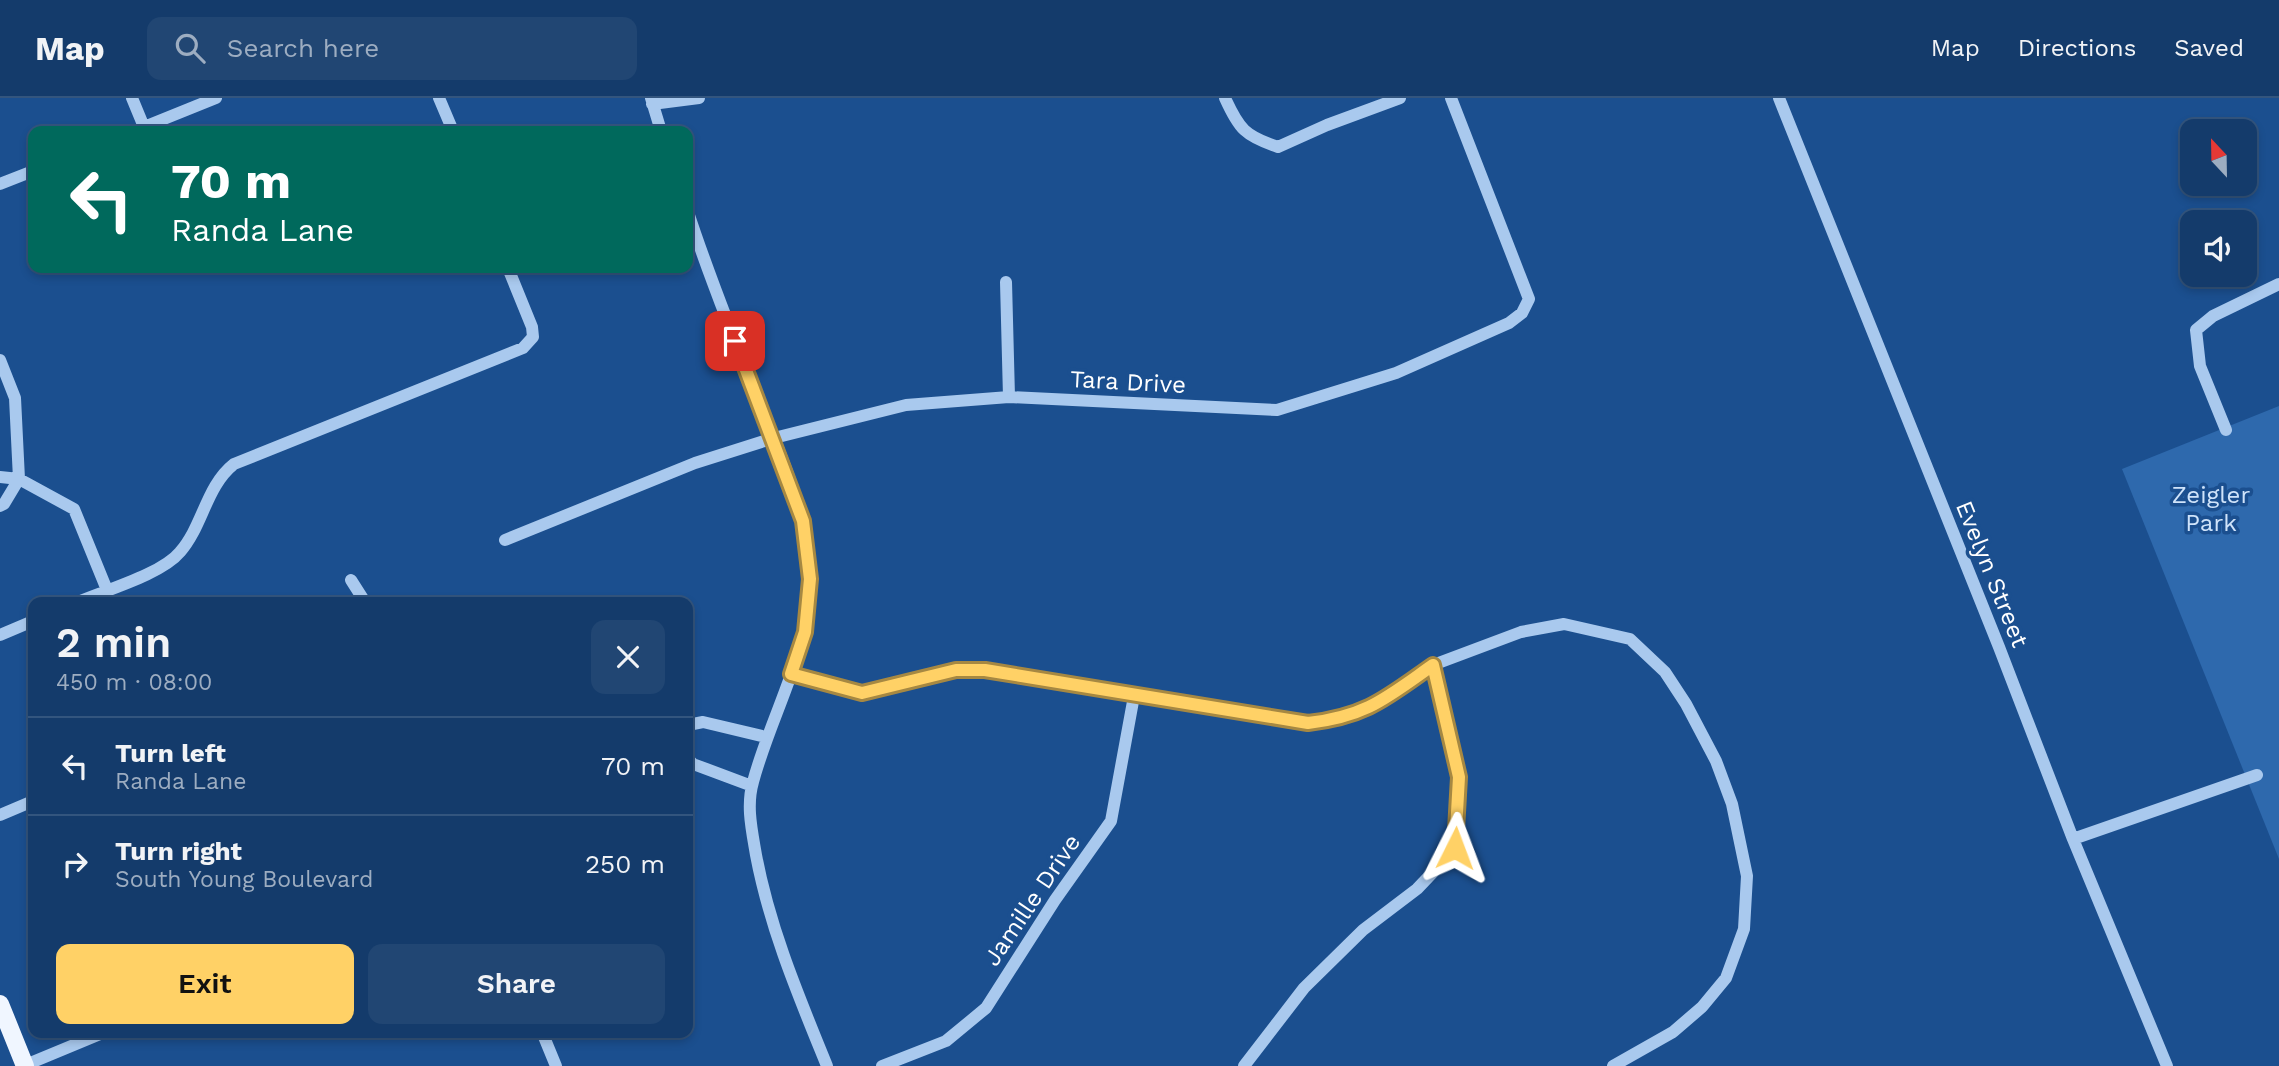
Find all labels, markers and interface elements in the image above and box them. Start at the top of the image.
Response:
search box [147,17,637,80]
text: Map [35,29,105,68]
icon: search [171,29,209,67]
text: Search here [227,33,379,63]
text: Map [1931,34,1980,62]
text: Directions [2018,34,2136,62]
text: Saved [2174,34,2244,62]
north arrow [2180,119,2258,196]
map controls [2180,119,2257,287]
text: 70 m [171,152,291,210]
icon: left [56,154,147,245]
button: sound [2180,210,2257,287]
text: Randa Lane [171,211,354,249]
pin [705,311,765,371]
icon: arrive [716,322,754,360]
street label: Tara Drive [1069,365,1187,399]
park label: Zeigler Park [2172,481,2250,537]
street label: Evelyn Street [1950,497,2034,651]
text: 2 min [56,618,171,667]
button: close [591,620,665,694]
text: 450 m · 08:00 [56,669,212,696]
text: Turn left [115,738,226,768]
icon: left [56,747,94,785]
text: 70 m [601,751,665,781]
text: Randa Lane [115,768,247,795]
position arrow [1418,811,1492,885]
street label: Jamille Drive [978,829,1086,971]
text: Turn right [115,836,242,866]
icon: right [56,845,94,883]
text: 250 m [585,849,665,879]
text: South Young Boulevard [115,866,373,893]
button: Exit [56,944,354,1024]
button: Share [368,944,665,1024]

